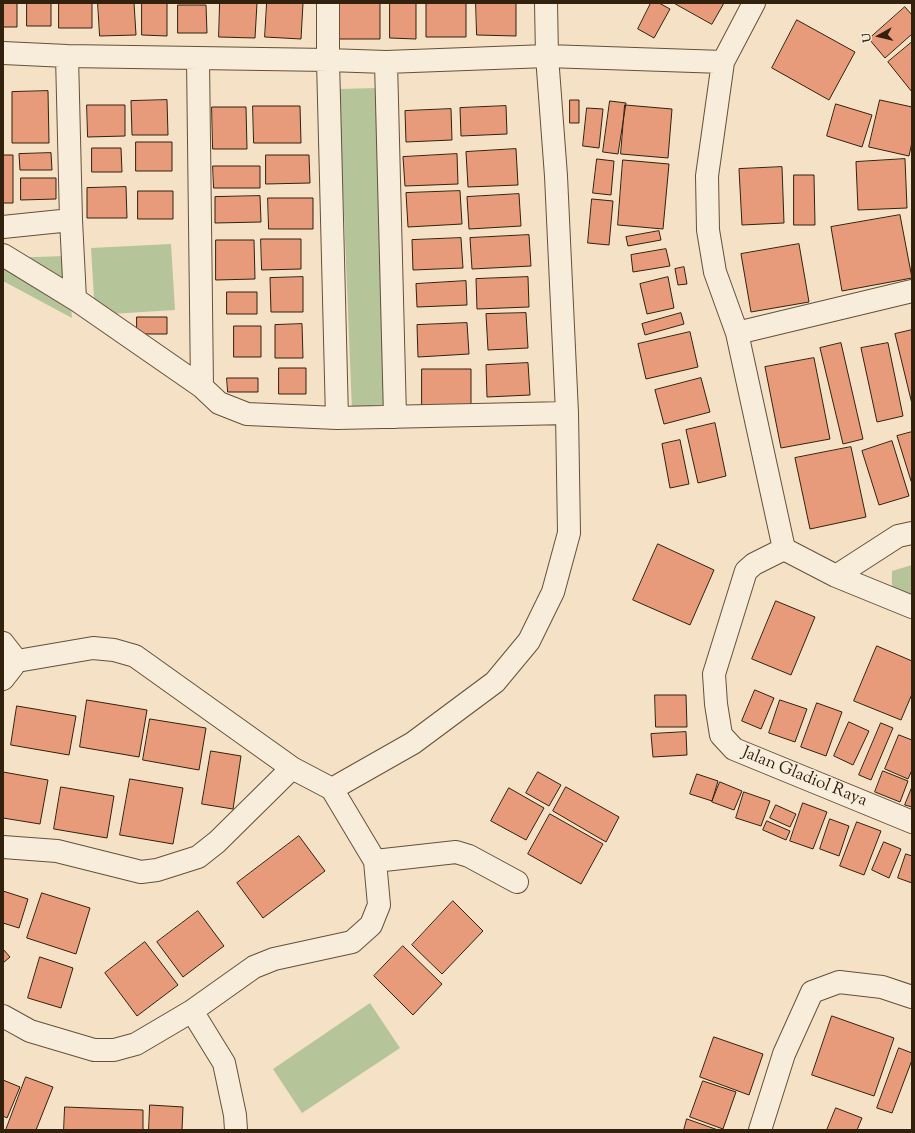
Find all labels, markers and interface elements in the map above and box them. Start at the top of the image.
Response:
north arrow [859,16,899,56]
text: U [859,32,876,43]
street label: Jalan Gladiol Raya [738,744,870,812]

